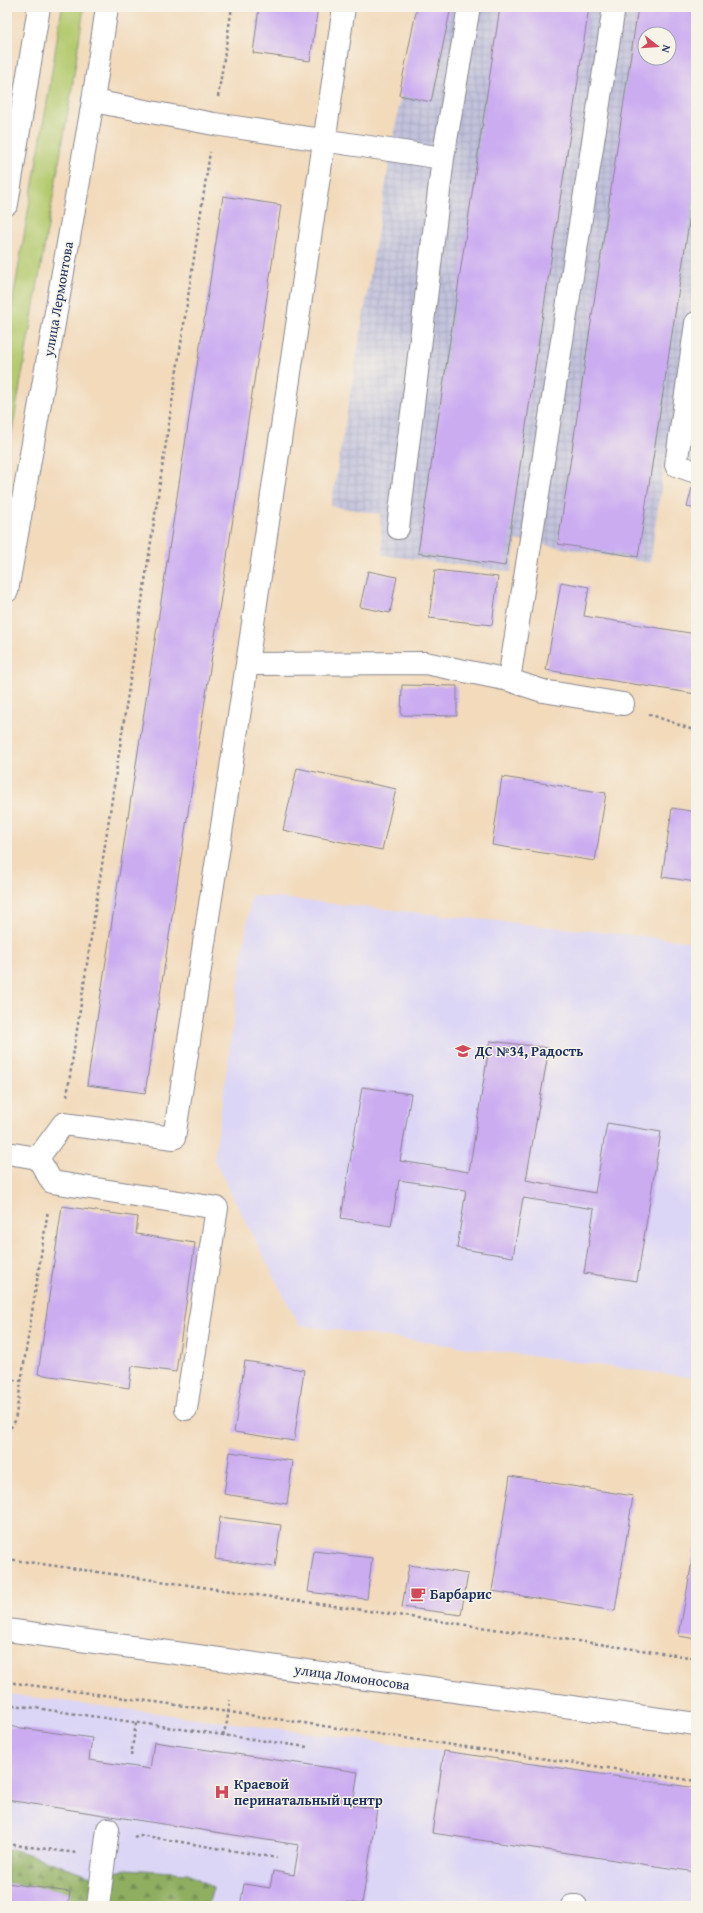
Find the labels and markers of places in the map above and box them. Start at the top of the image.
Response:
place label: ДС №34, Радость [474,1041,584,1061]
school or university icon: ДС №34, Радость [454,1042,472,1060]
place label: Барбарис [430,1584,492,1604]
cafe icon: Барбарис [409,1585,427,1603]
place label: Краевой перинатальный центр [234,1774,383,1810]
hospital icon: Краевой перинатальный центр [213,1783,231,1801]

